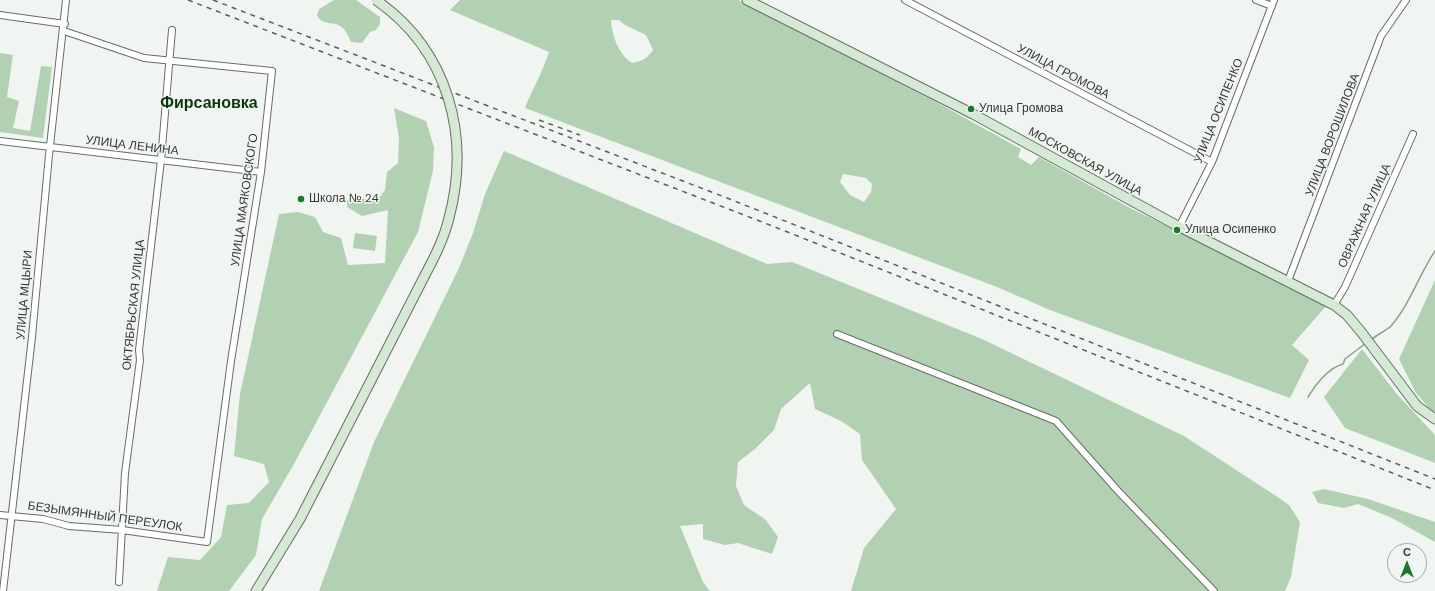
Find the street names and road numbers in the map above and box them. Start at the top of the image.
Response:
street label: УЛИЦА ГРОМОВА [1014,42,1112,102]
street label: УЛИЦА ОСИПЕНКО [1191,56,1247,166]
street label: УЛИЦА ВОРОШИЛОВА [1303,72,1363,198]
street label: МОСКОВСКАЯ УЛИЦА [1026,125,1144,199]
street label: УЛИЦА ЛЕНИНА [85,133,179,159]
street label: УЛИЦА МАЯКОВСКОГО [229,133,261,267]
street label: ОВРАЖНАЯ УЛИЦА [1335,162,1395,270]
street label: ОКТЯБРЬСКАЯ УЛИЦА [120,239,148,371]
street label: УЛИЦА МЦЫРИ [14,250,36,340]
street label: БЕЗЫМЯННЫЙ ПЕРЕУЛОК [27,499,183,535]

